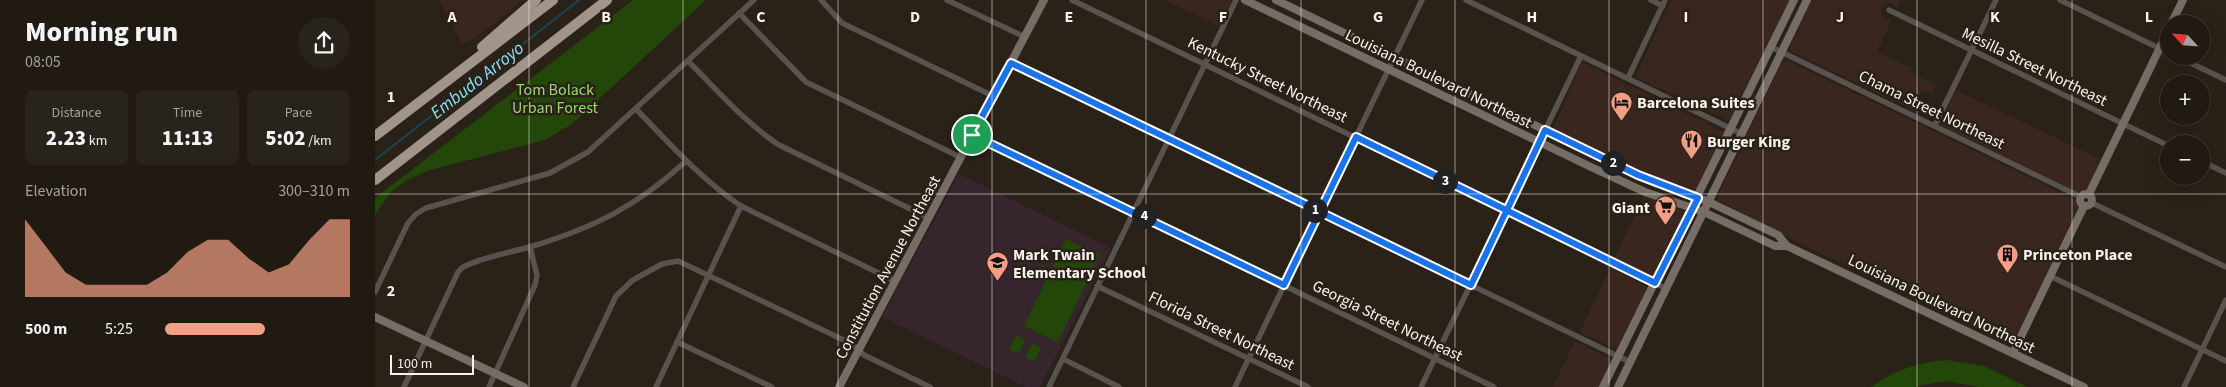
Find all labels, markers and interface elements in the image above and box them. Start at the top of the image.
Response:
text: A [446,6,457,28]
text: B [601,6,611,28]
text: C [756,6,766,28]
text: D [910,6,920,28]
text: E [1065,6,1073,28]
text: F [1219,6,1227,28]
text: G [1373,6,1383,28]
text: H [1527,6,1537,28]
text: I [1684,6,1688,28]
text: J [1836,6,1844,28]
text: K [1990,6,2000,28]
text: L [2145,6,2153,28]
text: Morning run [25,12,178,52]
north arrow [2160,15,2210,65]
map controls [2160,15,2210,185]
button: share [298,17,350,69]
street label: Mesilla Street Northeast [1958,22,2111,112]
street label: Louisiana Boulevard Northeast [1341,24,1536,134]
street label: Kentucky Street Northeast [1184,32,1352,128]
water label: Embudo Arroyo [425,36,529,125]
text: 08:05 [25,51,61,73]
street label: Chama Street Northeast [1855,65,2009,155]
button: + [2160,75,2210,125]
park label: Tom Bolack Urban Forest [512,79,599,119]
text: 1 [387,86,395,108]
hotel icon: Barcelona Suites [1609,90,1633,121]
place label: Barcelona Suites [1637,92,1755,114]
text: Distance [52,103,101,123]
text: Time [173,103,202,123]
text: Pace [285,103,312,123]
pin [951,114,993,156]
icon: arrive [958,121,986,149]
text: 2.23 [46,123,86,153]
text: 11:13 [162,123,213,153]
text: 5:02 [265,123,305,153]
restaurant icon: Burger King [1679,129,1703,160]
text: km [86,131,107,151]
text: /km [305,131,332,151]
place label: Burger King [1707,131,1790,153]
button: − [2160,135,2210,185]
pin: 2 [1601,150,1625,176]
text: 2 [1610,153,1617,173]
pin: 3 [1433,168,1457,194]
street label: Constitution Avenue Northeast [830,171,946,363]
text: 3 [1442,171,1449,191]
text: Elevation [25,180,87,202]
text: 300–310 m [278,180,350,202]
supermarket icon: Giant [1654,195,1678,226]
place label: Giant [1612,197,1650,219]
pin: 1 [1303,198,1327,222]
text: 1 [1312,200,1319,220]
pin: 4 [1131,204,1157,228]
text: 4 [1141,206,1148,226]
building icon: Princeton Place [1995,242,2019,273]
place label: Mark Twain Elementary School [1013,244,1146,284]
place label: Princeton Place [2023,244,2133,266]
street label: Louisiana Boulevard Northeast [1844,249,2039,359]
school or university icon: Mark Twain Elementary School [985,251,1009,282]
street label: Georgia Street Northeast [1309,275,1467,367]
text: 2 [387,280,395,302]
street label: Florida Street Northeast [1145,286,1299,376]
text: 500 m [25,318,67,340]
text: 5:25 [105,318,133,340]
scale bar [390,352,474,375]
text: 100 m [397,354,432,374]

